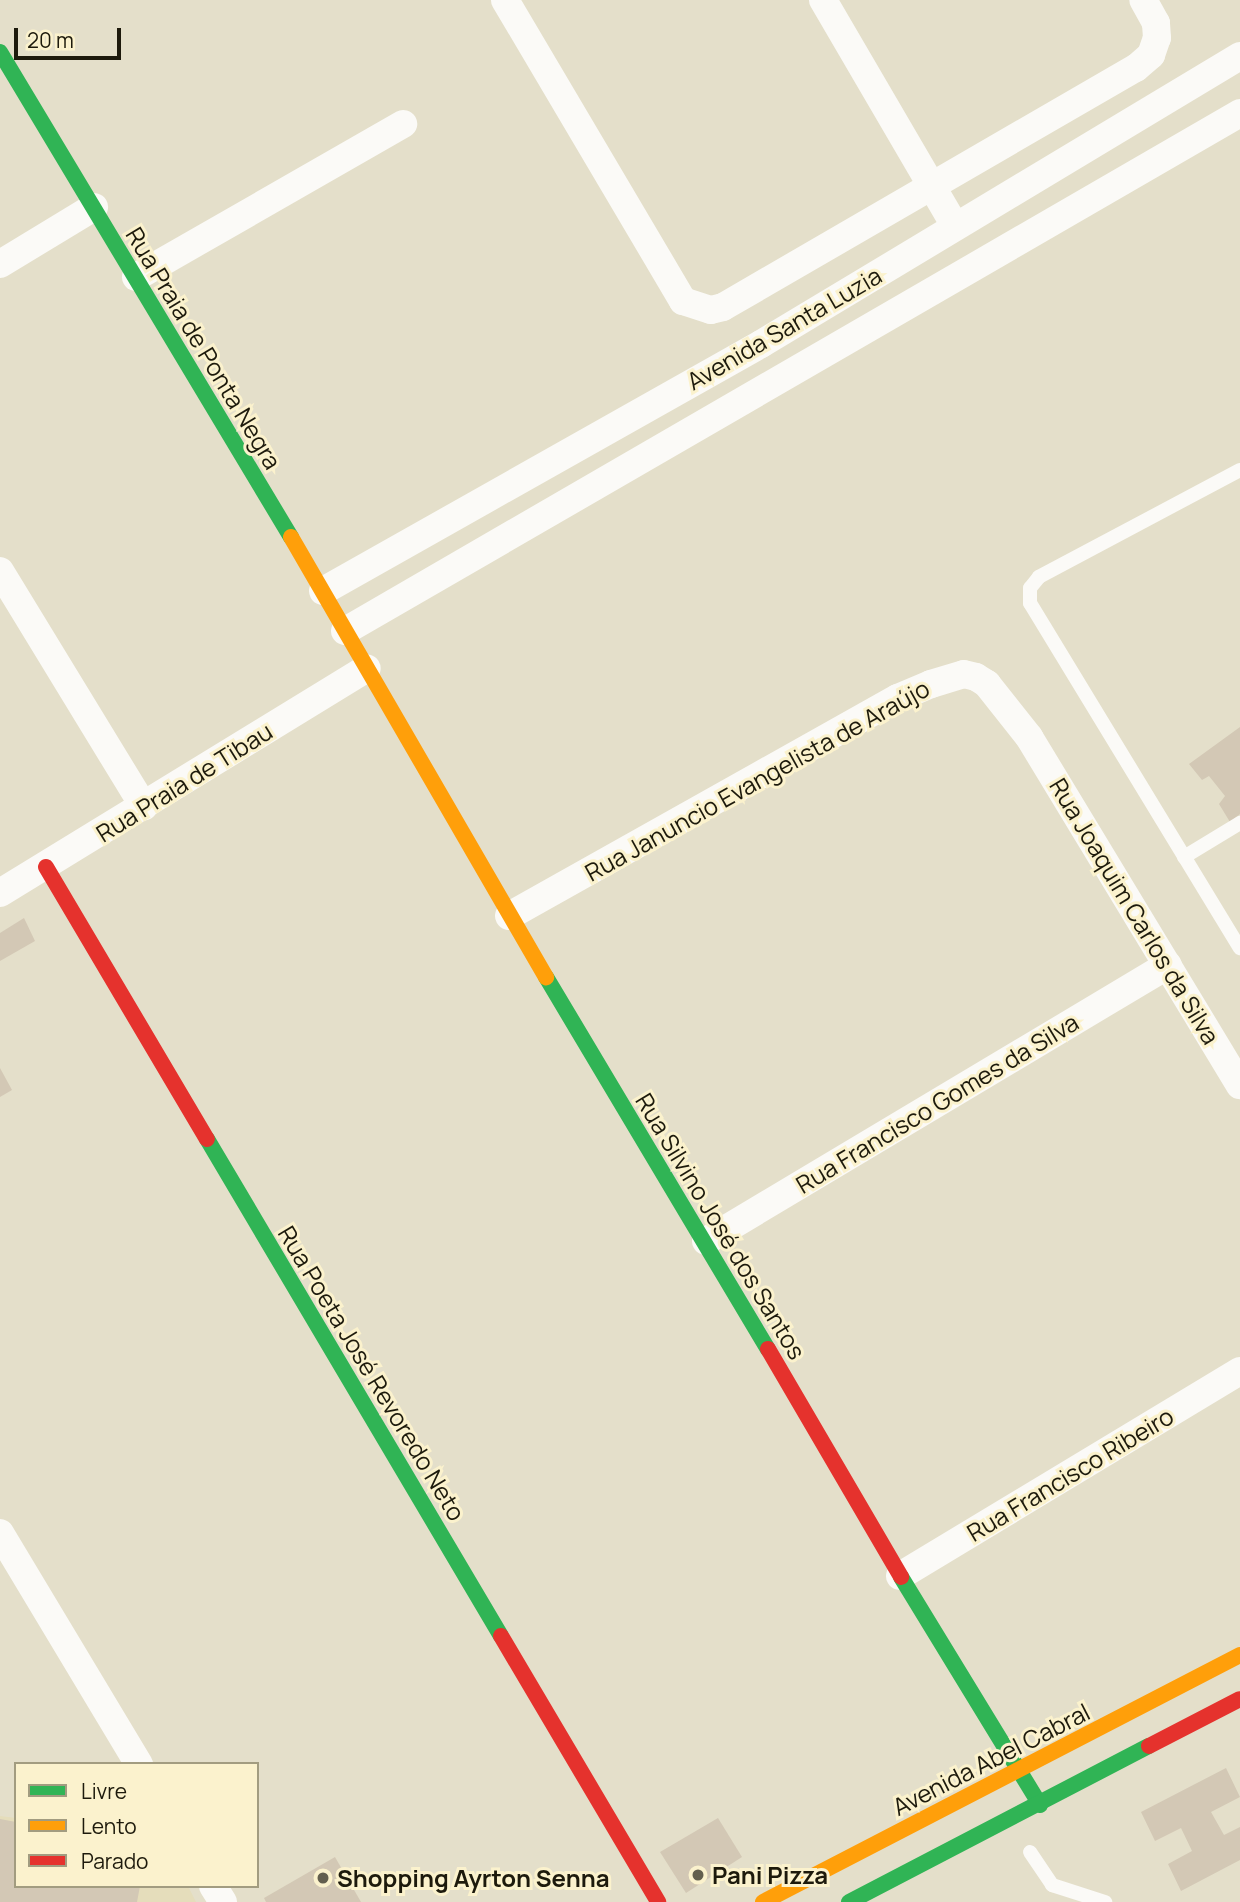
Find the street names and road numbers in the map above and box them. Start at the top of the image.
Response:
street label: Rua Praia de Ponta Negra [120,222,288,474]
street label: Avenida Santa Luzia [681,261,887,395]
street label: Rua Januncio Evangelista de Araújo [580,673,934,887]
street label: Rua Praia de Tibau [91,716,277,848]
street label: Rua Joaquim Carlos da Silva [1044,773,1226,1049]
street label: Rua Francisco Gomes da Silva [791,1007,1083,1199]
street label: Rua Silvino José dos Santos [630,1088,812,1364]
street label: Rua Poeta José Revoredo Neto [272,1220,472,1526]
street label: Rua Francisco Ribeiro [962,1401,1178,1547]
street label: Avenida Abel Cabral [888,1697,1094,1821]

